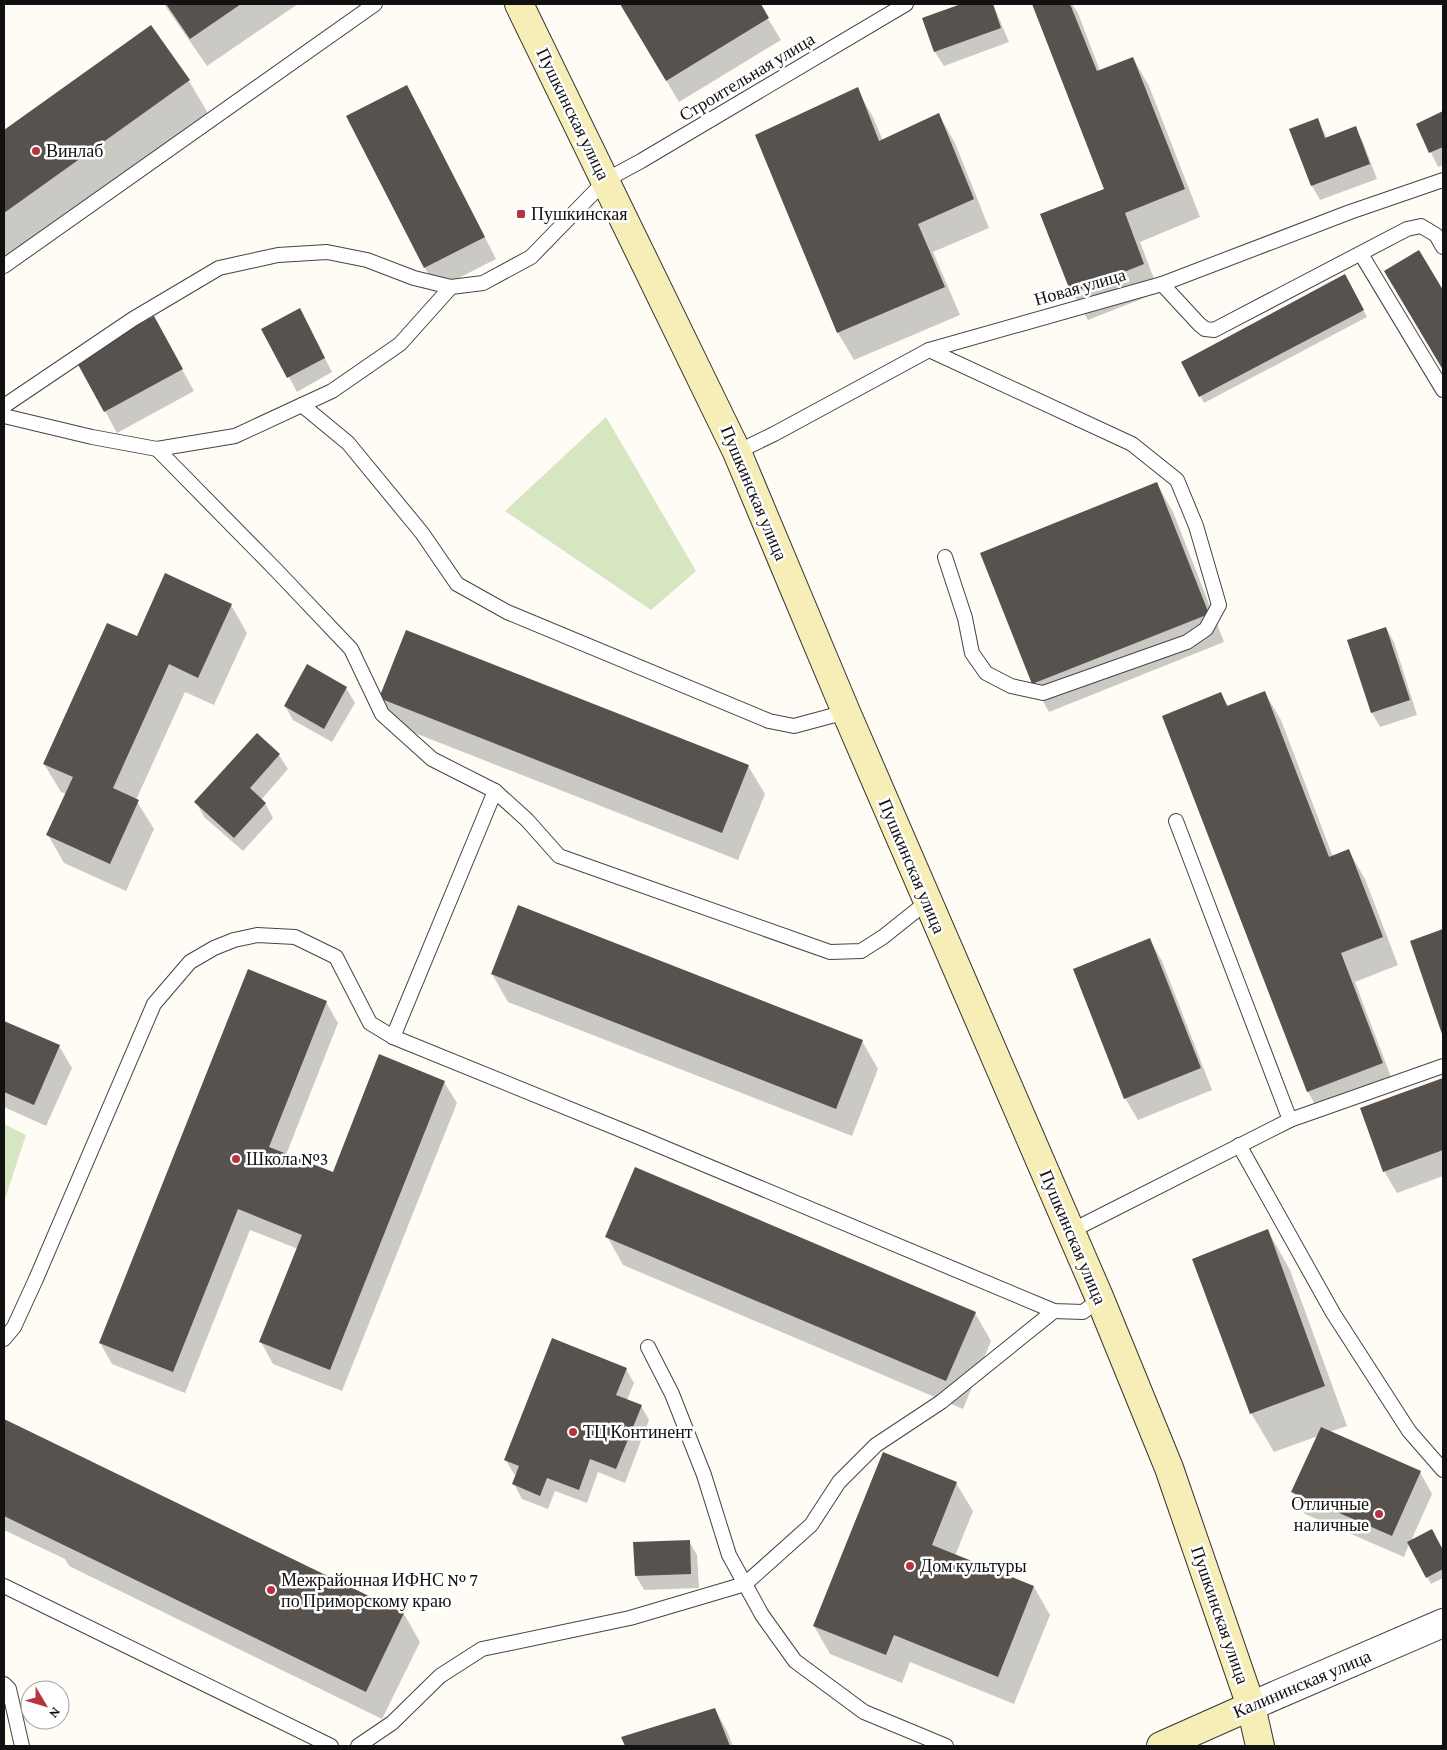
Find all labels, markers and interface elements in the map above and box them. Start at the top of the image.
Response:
street label: Строительная улица [676,29,818,125]
street label: Пушкинская улица [532,45,614,183]
place label: Винлаб [46,141,103,161]
marker: Винлаб [30,145,42,157]
place label: Пушкинская [531,204,628,224]
marker: Пушкинская [515,208,527,220]
street label: Новая улица [1032,264,1128,310]
street label: Пушкинская улица [717,423,791,563]
street label: Пушкинская улица [875,796,949,936]
place label: Школа №3 [246,1149,328,1169]
marker: Школа №3 [230,1153,242,1165]
street label: Пушкинская улица [1036,1167,1110,1307]
place label: ТЦ Континент [583,1422,693,1442]
marker: ТЦ Континент [567,1426,579,1438]
place label: Отличные наличные [1291,1494,1369,1535]
marker: Отличные наличные [1373,1508,1385,1520]
street label: Пушкинская улица [1187,1543,1253,1687]
place label: Дом культуры [920,1556,1027,1576]
marker: Дом культуры [904,1560,916,1572]
place label: Межрайонная ИФНС № 7 по Приморскому краю [281,1570,478,1611]
marker: Межрайонная ИФНС № 7 по Приморскому краю [265,1584,277,1596]
street label: Калининская улица [1230,1646,1374,1722]
north arrow [20,1680,70,1730]
text: N [46,1704,64,1722]

